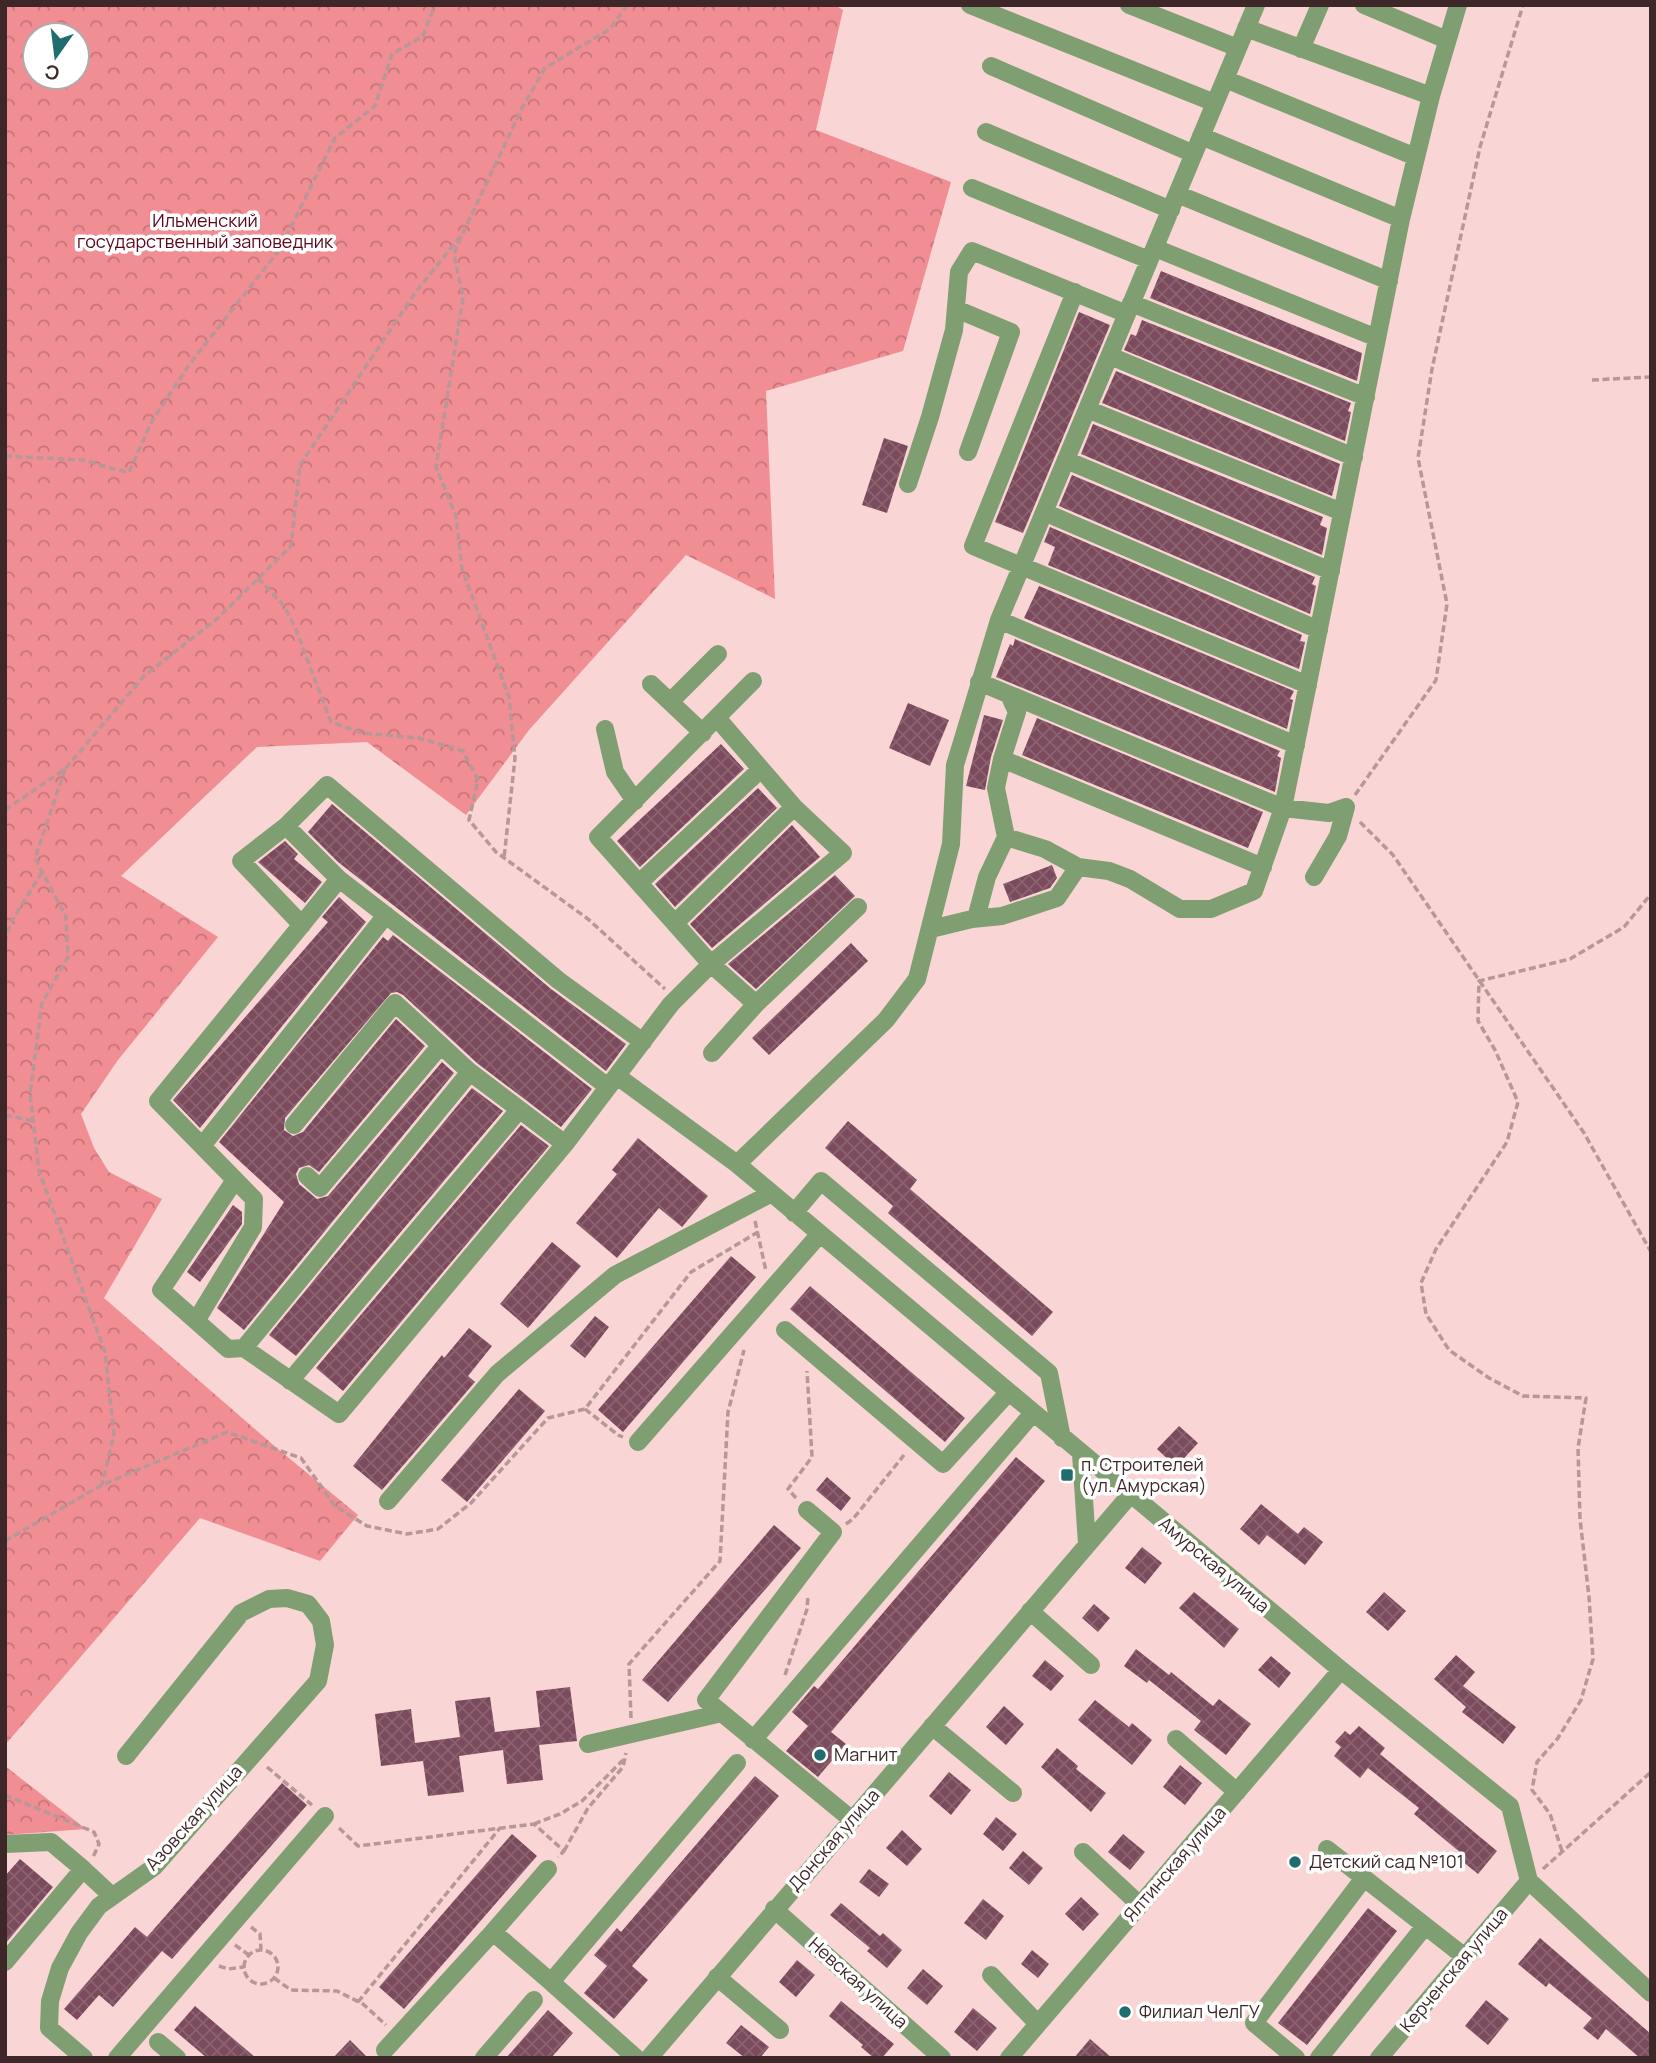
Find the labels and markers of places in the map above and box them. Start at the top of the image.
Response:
place label: п. Строителей (ул. Амурская) [1081,1452,1207,1497]
marker: п. Строителей (ул. Амурская) [1059,1467,1075,1483]
place label: Магнит [834,1742,898,1766]
marker: Магнит [812,1747,828,1763]
place label: Детский сад №101 [1309,1849,1464,1873]
marker: Детский сад №101 [1287,1854,1303,1870]
place label: Филиал ЧелГУ [1139,1999,1260,2023]
marker: Филиал ЧелГУ [1117,2004,1133,2020]

